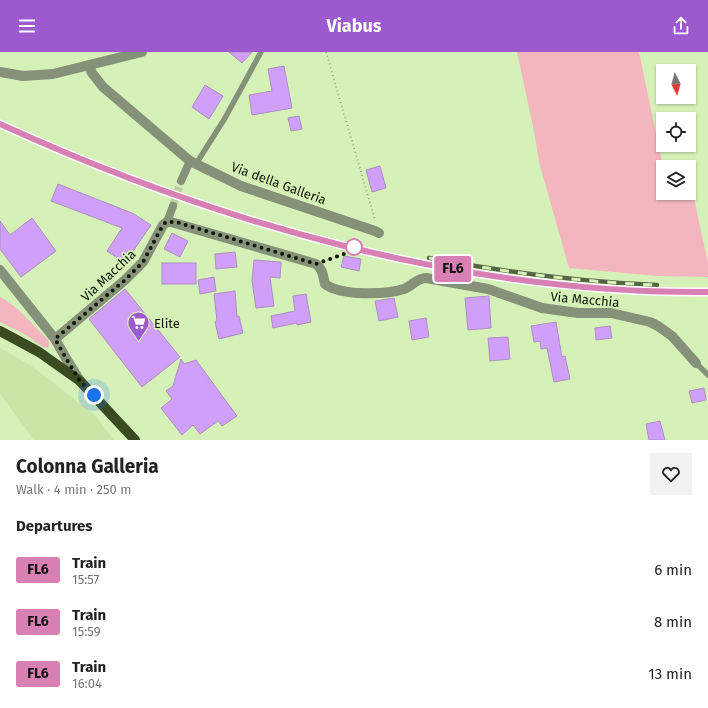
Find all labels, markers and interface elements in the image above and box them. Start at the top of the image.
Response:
icon: menu [16,15,38,37]
text: Viabus [327,15,381,37]
icon: share [670,15,692,37]
north arrow [656,64,696,104]
map controls [656,64,696,200]
button: locate [656,112,696,152]
street label: Via della Galleria [229,159,328,208]
button: layers [656,160,696,200]
unlabelled marker [345,238,363,256]
street label: Via Macchia [78,246,139,304]
line badge: FL6 [430,256,476,282]
text: FL6 [442,260,464,277]
street label: Via Macchia [550,289,620,310]
supermarket icon: Elite [125,310,151,343]
place label: Elite [154,316,180,331]
your location [84,385,104,405]
button: heart [650,453,692,495]
text: Colonna Galleria [16,455,159,478]
text: Walk · 4 min · 250 m [16,482,131,497]
text: Departures [16,517,93,535]
text: Train [72,554,106,572]
text: FL6 [27,561,49,578]
text: 6 min [654,561,692,579]
text: 15:57 [72,572,99,587]
text: Train [72,606,106,624]
text: FL6 [27,613,49,630]
text: 8 min [654,613,692,631]
text: 15:59 [72,624,100,639]
text: Train [72,658,106,676]
text: FL6 [27,665,49,682]
text: 13 min [648,665,692,683]
text: 16:04 [72,676,102,691]

